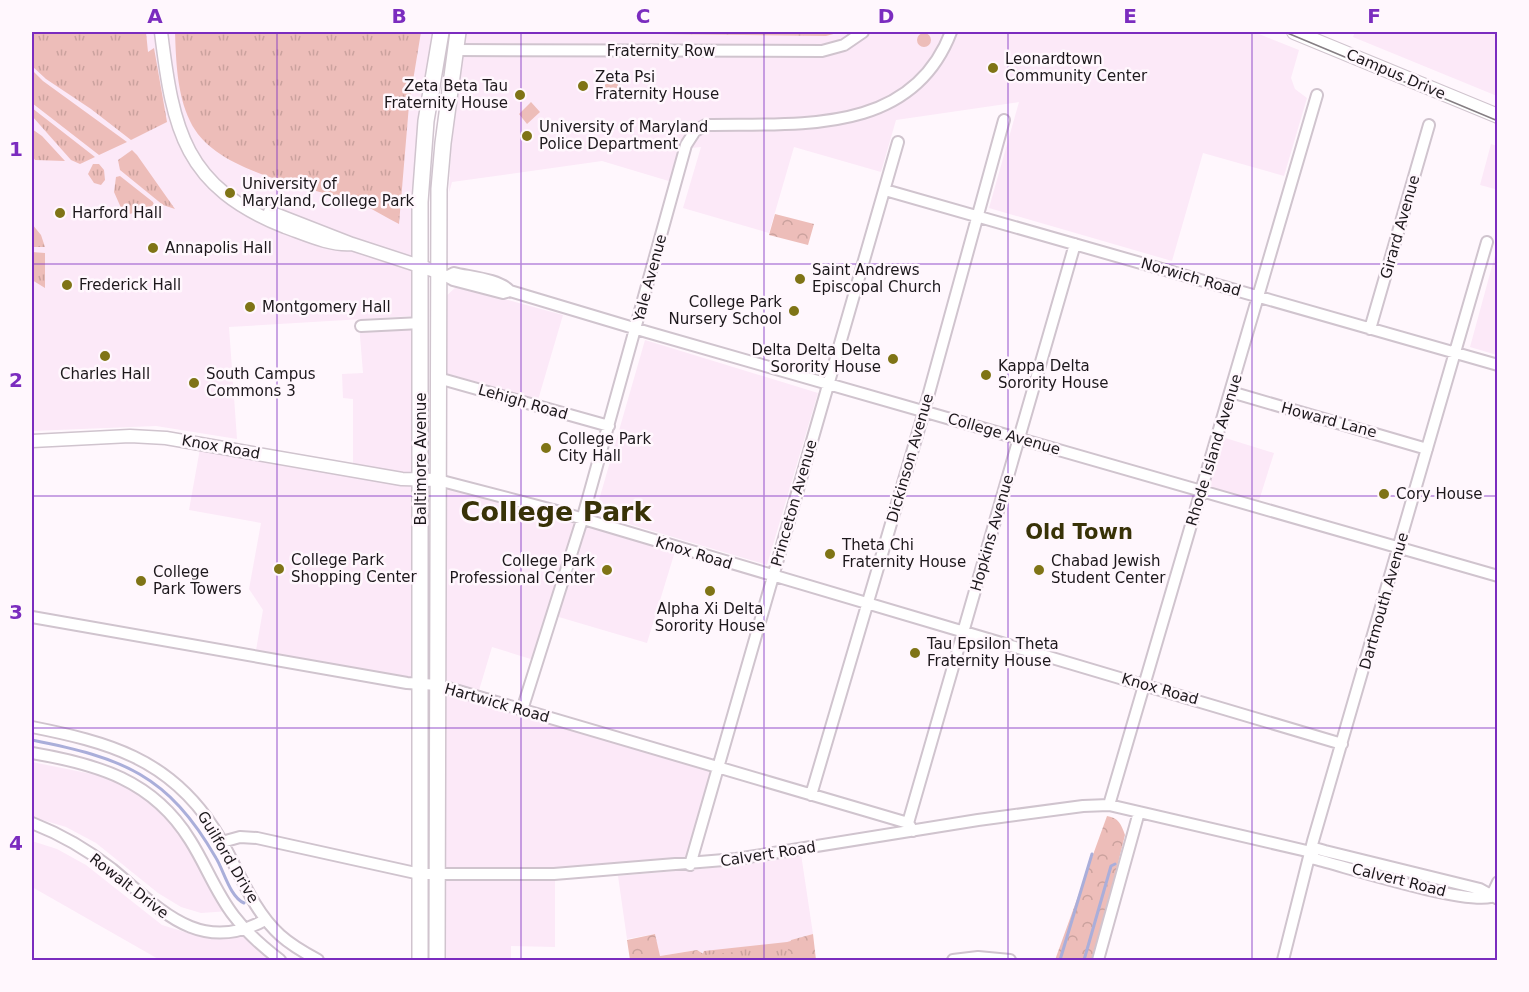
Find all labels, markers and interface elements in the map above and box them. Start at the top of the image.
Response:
text: A [147,4,163,28]
text: B [391,4,407,28]
text: C [636,4,650,28]
text: D [878,4,894,28]
text: E [1123,4,1137,28]
text: F [1367,4,1381,28]
street label: Fraternity Row [607,42,715,60]
street label: Campus Drive [1344,45,1448,103]
place label: Leonardtown Community Center [1005,50,1148,85]
marker: Leonardtown Community Center [986,61,1000,75]
place label: Zeta Psi Fraternity House [595,68,719,103]
place label: Zeta Beta Tau Fraternity House [384,77,508,112]
marker: Zeta Psi Fraternity House [576,79,590,93]
marker: Zeta Beta Tau Fraternity House [513,88,527,102]
place label: University of Maryland Police Department [539,118,708,153]
marker: University of Maryland Police Department [520,129,534,143]
text: 1 [9,137,23,161]
street label: Girard Avenue [1377,173,1423,281]
place label: University of Maryland, College Park [242,175,415,210]
marker: University of Maryland, College Park [223,186,237,200]
place label: Harford Hall [72,204,162,222]
marker: Harford Hall [53,206,67,220]
street label: Yale Avenue [629,232,670,325]
place label: Annapolis Hall [165,239,272,257]
marker: Annapolis Hall [146,241,160,255]
street label: Norwich Road [1139,254,1243,300]
place label: Saint Andrews Episcopal Church [812,261,941,296]
marker: Saint Andrews Episcopal Church [793,272,807,286]
place label: Frederick Hall [79,276,181,294]
marker: Frederick Hall [60,278,74,292]
place label: College Park Nursery School [668,293,782,328]
place label: Montgomery Hall [262,298,391,316]
marker: Montgomery Hall [243,300,257,314]
marker: College Park Nursery School [787,304,801,318]
place label: Delta Delta Delta Sorority House [751,341,881,376]
marker: Charles Hall [98,349,112,363]
marker: Delta Delta Delta Sorority House [886,352,900,366]
place label: Kappa Delta Sorority House [998,357,1109,392]
place label: Charles Hall [60,365,150,383]
place label: South Campus Commons 3 [206,365,316,400]
text: 2 [9,368,23,392]
marker: Kappa Delta Sorority House [979,368,993,382]
street label: Rhode Island Avenue [1182,372,1246,528]
marker: South Campus Commons 3 [187,376,201,390]
street label: Lehigh Road [476,381,570,423]
street label: Dickinson Avenue [883,391,937,525]
street label: Baltimore Avenue [412,392,430,526]
street label: Howard Lane [1279,399,1379,441]
street label: College Avenue [946,409,1062,459]
place label: College Park City Hall [558,430,651,465]
street label: Knox Road [180,431,262,463]
street label: Princeton Avenue [767,437,821,569]
marker: College Park City Hall [539,441,553,455]
street label: Hopkins Avenue [967,473,1017,593]
place label: Cory House [1396,485,1482,503]
marker: Cory House [1377,487,1391,501]
district label: College Park [461,496,652,527]
district label: Old Town [1025,520,1133,544]
street label: Dartmouth Avenue [1356,530,1412,672]
street label: Knox Road [653,533,735,573]
place label: Theta Chi Fraternity House [841,536,966,571]
marker: Theta Chi Fraternity House [823,547,837,561]
place label: College Park Shopping Center [291,551,418,586]
place label: College Park Professional Center [450,552,596,587]
place label: Chabad Jewish Student Center [1051,552,1166,587]
marker: College Park Shopping Center [272,562,286,576]
place label: College Park Towers [153,563,242,598]
marker: College Park Professional Center [600,563,614,577]
marker: Chabad Jewish Student Center [1032,563,1046,577]
marker: College Park Towers [134,574,148,588]
marker: Alpha Xi Delta Sorority House [703,584,717,598]
text: 3 [9,600,23,624]
place label: Alpha Xi Delta Sorority House [655,600,765,635]
place label: Tau Epsilon Theta Fraternity House [926,635,1059,670]
marker: Tau Epsilon Theta Fraternity House [908,646,922,660]
street label: Knox Road [1119,669,1201,709]
street label: Hartwick Road [442,679,552,727]
street label: Guilford Drive [193,808,263,906]
text: 4 [9,831,23,855]
street label: Calvert Road [719,838,817,870]
street label: Rowalt Drive [86,850,172,922]
street label: Calvert Road [1350,860,1448,900]

